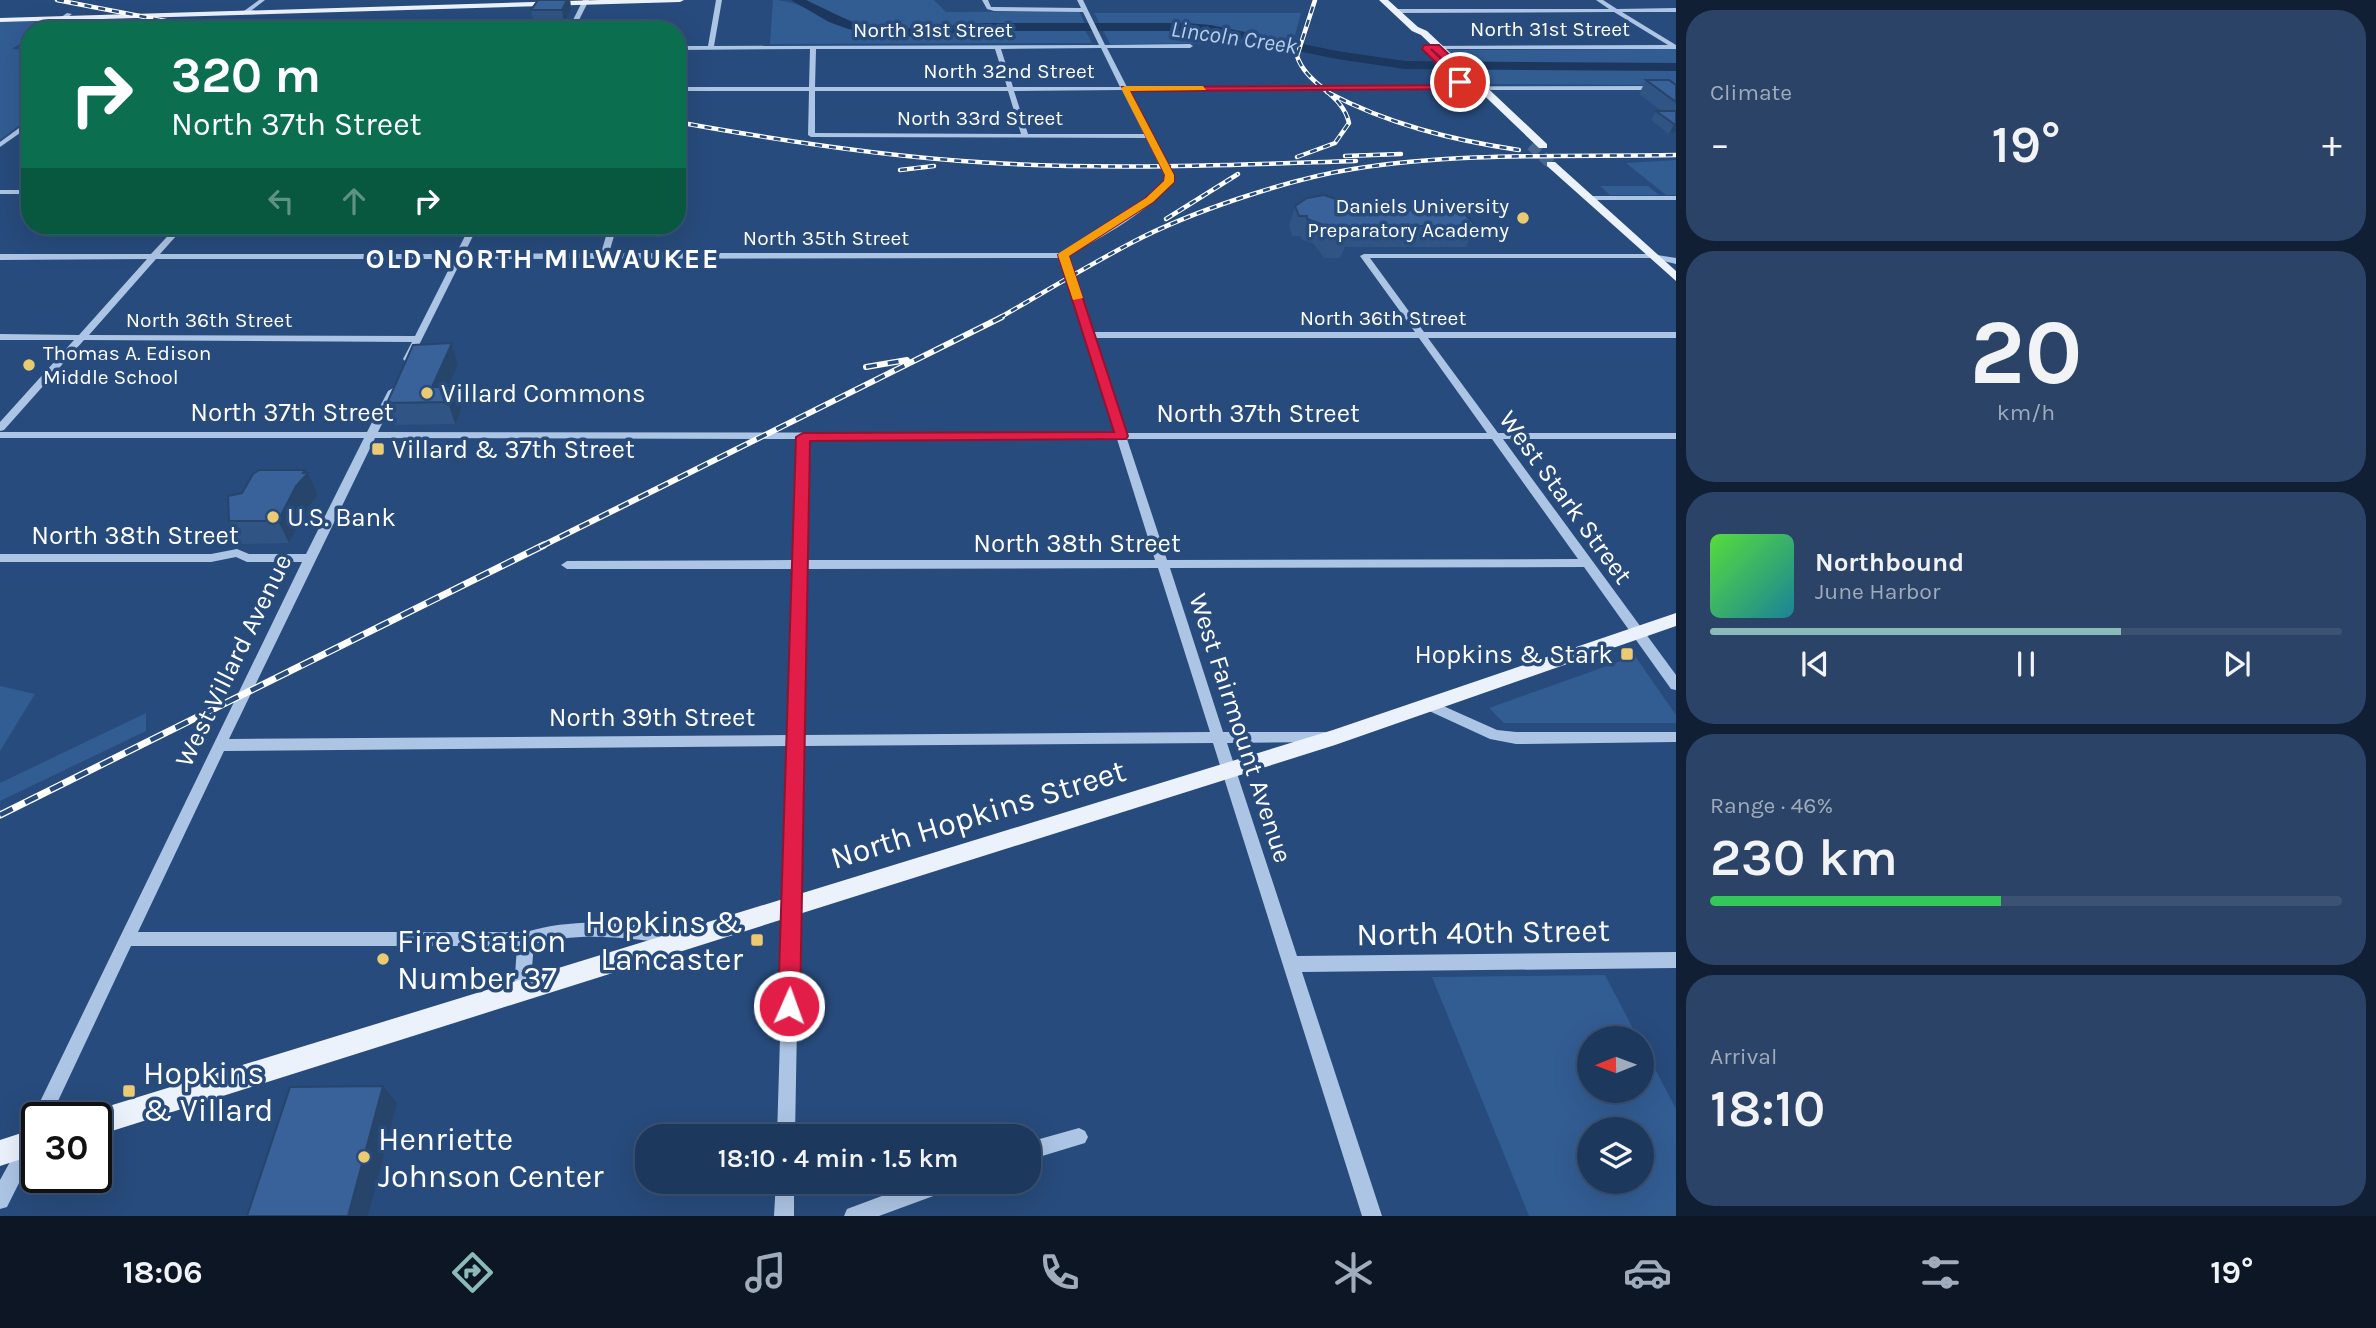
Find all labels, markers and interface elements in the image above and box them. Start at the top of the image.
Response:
water label: Lincoln Creek [1169,15,1299,60]
street label: North 31st Street [1470,17,1630,41]
street label: North 31st Street [853,18,1013,42]
text: 320 m [171,47,321,104]
icon: right [56,49,147,140]
pin [1430,52,1490,112]
street label: North 32nd Street [923,59,1095,83]
icon: arrive [1441,63,1479,101]
text: Climate [1710,79,1792,106]
text: North 37th Street [171,106,422,143]
street label: North 33rd Street [897,106,1063,130]
text: 19° [1992,114,2060,175]
text: − [1710,122,1730,167]
text: + [2322,122,2342,167]
icon: left [262,182,300,220]
icon: ahead [335,182,373,220]
icon: right [408,182,446,220]
place label: Daniels University Preparatory Academy [1307,194,1509,242]
marker: Daniels University Preparatory Academy [1515,210,1531,226]
street label: North 35th Street [743,226,909,250]
district label: OLD NORTH MILWAUKEE [366,242,721,275]
text: 20 [1970,300,2082,406]
street label: North 36th Street [1300,306,1466,330]
street label: North 36th Street [126,308,292,332]
place label: Thomas A. Edison Middle School [43,341,211,389]
marker: Thomas A. Edison Middle School [21,357,37,373]
place label: Villard Commons [441,378,646,409]
marker: Villard Commons [419,385,435,401]
street label: North 37th Street [190,397,394,428]
street label: North 37th Street [1156,398,1360,429]
text: km/h [1997,399,2055,426]
street label: West Stark Street [1492,405,1639,590]
place label: Villard & 37th Street [392,434,635,465]
marker: Villard & 37th Street [370,441,386,457]
place label: U.S. Bank [287,502,396,533]
marker: U.S. Bank [265,509,281,525]
street label: North 38th Street [31,520,239,551]
street label: North 38th Street [973,528,1181,559]
text: Northbound [1815,547,1964,578]
street label: West Villard Avenue [168,549,298,772]
text: June Harbor [1815,578,1940,605]
street label: West Fairmount Avenue [1182,590,1299,867]
place label: Hopkins & Stark [1414,639,1613,670]
icon: previous [1796,645,1834,683]
icon: pause [2007,645,2045,683]
icon: next [2218,645,2256,683]
marker: Hopkins & Stark [1619,646,1635,662]
street label: North 39th Street [549,702,755,733]
street label: North Hopkins Street [826,752,1130,877]
text: Range · 46% [1710,792,1833,819]
text: 230 km [1710,827,1898,888]
place label: Hopkins & Lancaster [585,904,743,978]
street label: North 40th Street [1356,912,1610,953]
place label: Fire Station Number 37 [397,923,566,997]
marker: Hopkins & Lancaster [749,932,765,948]
marker: Fire Station Number 37 [375,951,391,967]
position arrow [752,969,826,1043]
north arrow [1577,1026,1654,1102]
map controls [1577,1026,1654,1194]
text: Arrival [1710,1043,1777,1070]
place label: Hopkins & Villard [143,1055,273,1129]
text: 18:10 [1710,1078,1825,1139]
marker: Hopkins & Villard [121,1083,137,1099]
speed limit sign: 30 [21,1102,112,1193]
button: layers [1577,1117,1654,1194]
place label: Henriette Johnson Center [378,1121,604,1195]
text: 18:10 · 4 min · 1.5 km [718,1143,958,1174]
marker: Henriette Johnson Center [356,1149,372,1165]
icon: directions [448,1248,497,1297]
icon: music [741,1248,790,1297]
icon: phone [1035,1248,1084,1297]
icon: climate [1329,1248,1378,1297]
icon: car [1623,1248,1672,1297]
icon: filters [1916,1248,1965,1297]
text: 18:06 [122,1254,203,1291]
text: 19° [2210,1254,2254,1291]

